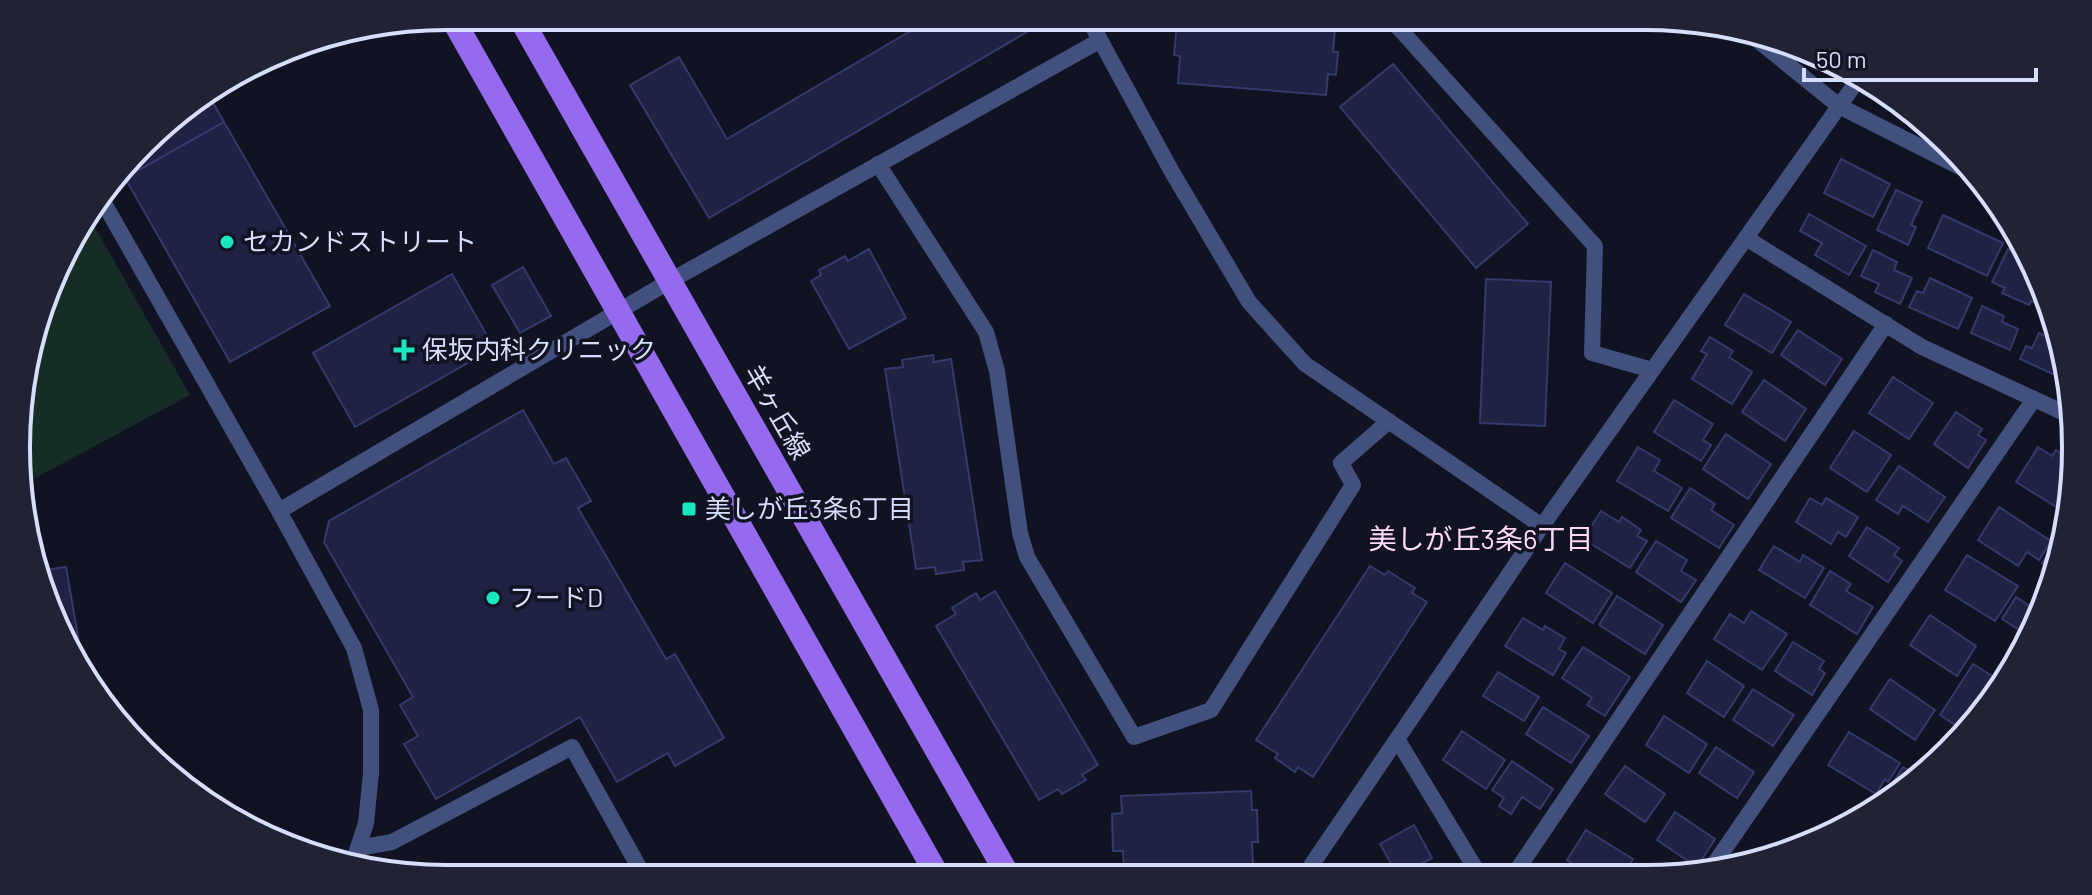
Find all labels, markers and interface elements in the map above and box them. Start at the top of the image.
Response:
scale bar [1804,32,2036,82]
text: 50 m [1816,44,1867,73]
place label: セカンドストリート [243,225,477,256]
marker: セカンドストリート [218,233,236,251]
place label: 保坂内科クリニック [422,333,656,364]
marker: 保坂内科クリニック [393,339,415,361]
street label: 羊ヶ丘線 [739,358,818,464]
place label: 美しが丘3条6丁目 [705,492,914,523]
marker: 美しが丘3条6丁目 [680,500,698,518]
district label: 美しが丘3条6丁目 [1369,521,1593,555]
place label: フードD [509,581,603,612]
marker: フードD [484,589,502,607]

